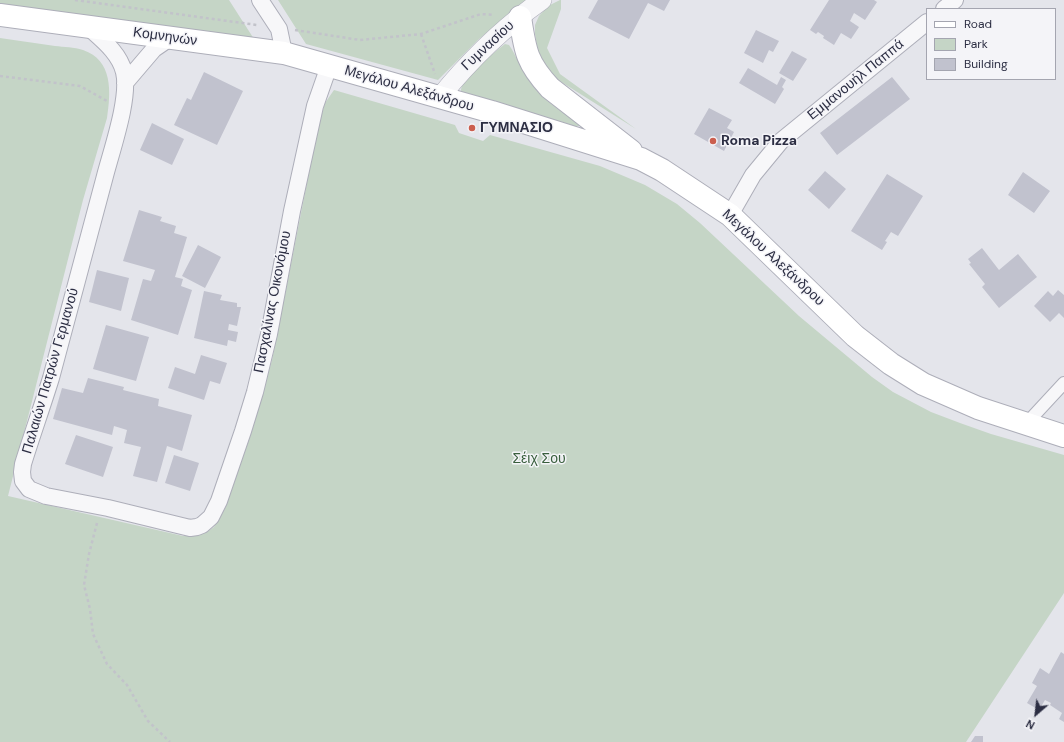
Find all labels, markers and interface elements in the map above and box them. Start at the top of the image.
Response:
legend [926,8,1056,80]
text: Road [964,16,992,32]
street label: Γυμνασίου [458,17,518,75]
street label: Κομνηνών [132,24,198,50]
street label: Εμμανουήλ Παππά [805,36,907,124]
text: Park [964,36,988,52]
text: Building [964,56,1008,72]
street label: Μεγάλου Αλεξάνδρου [342,62,476,116]
place label: ΓΥΜΝΑΣΙΟ [480,120,553,136]
marker: ΓΥΜΝΑΣΙΟ [467,123,477,133]
place label: Roma Pizza [721,133,797,149]
marker: Roma Pizza [708,136,718,146]
street label: Μεγάλου Αλεξάνδρου [718,206,828,310]
street label: Πασχαλίνας Οικονόμου [251,229,295,375]
street label: Παλαιών Πατρών Γερμανού [19,286,83,456]
park label: Σέιχ Σου [512,451,566,467]
north arrow [1016,694,1056,734]
text: N [1024,717,1037,733]

